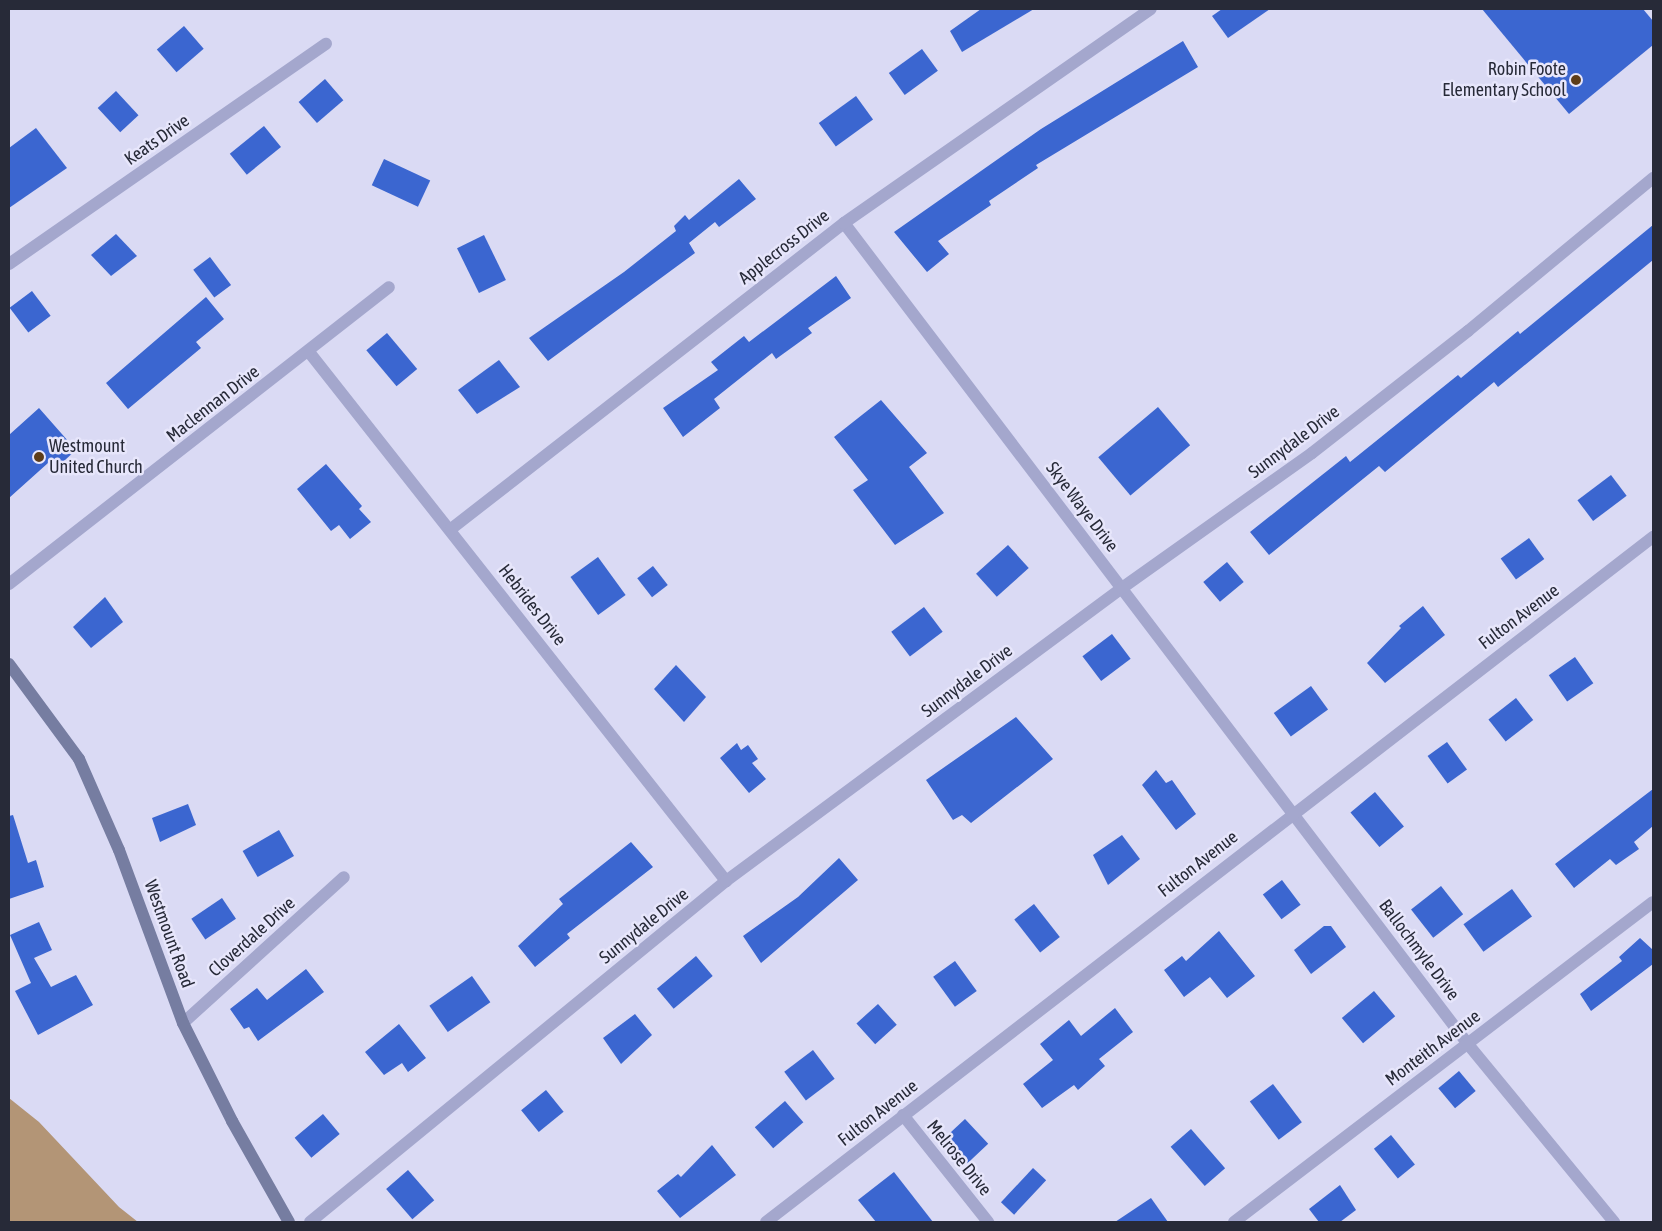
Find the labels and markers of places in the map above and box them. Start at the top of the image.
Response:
place label: Robin Foote Elementary School [1442,59,1566,102]
marker: Robin Foote Elementary School [1570,74,1582,86]
place label: Westmount United Church [49,436,143,478]
marker: Westmount United Church [33,451,45,463]

